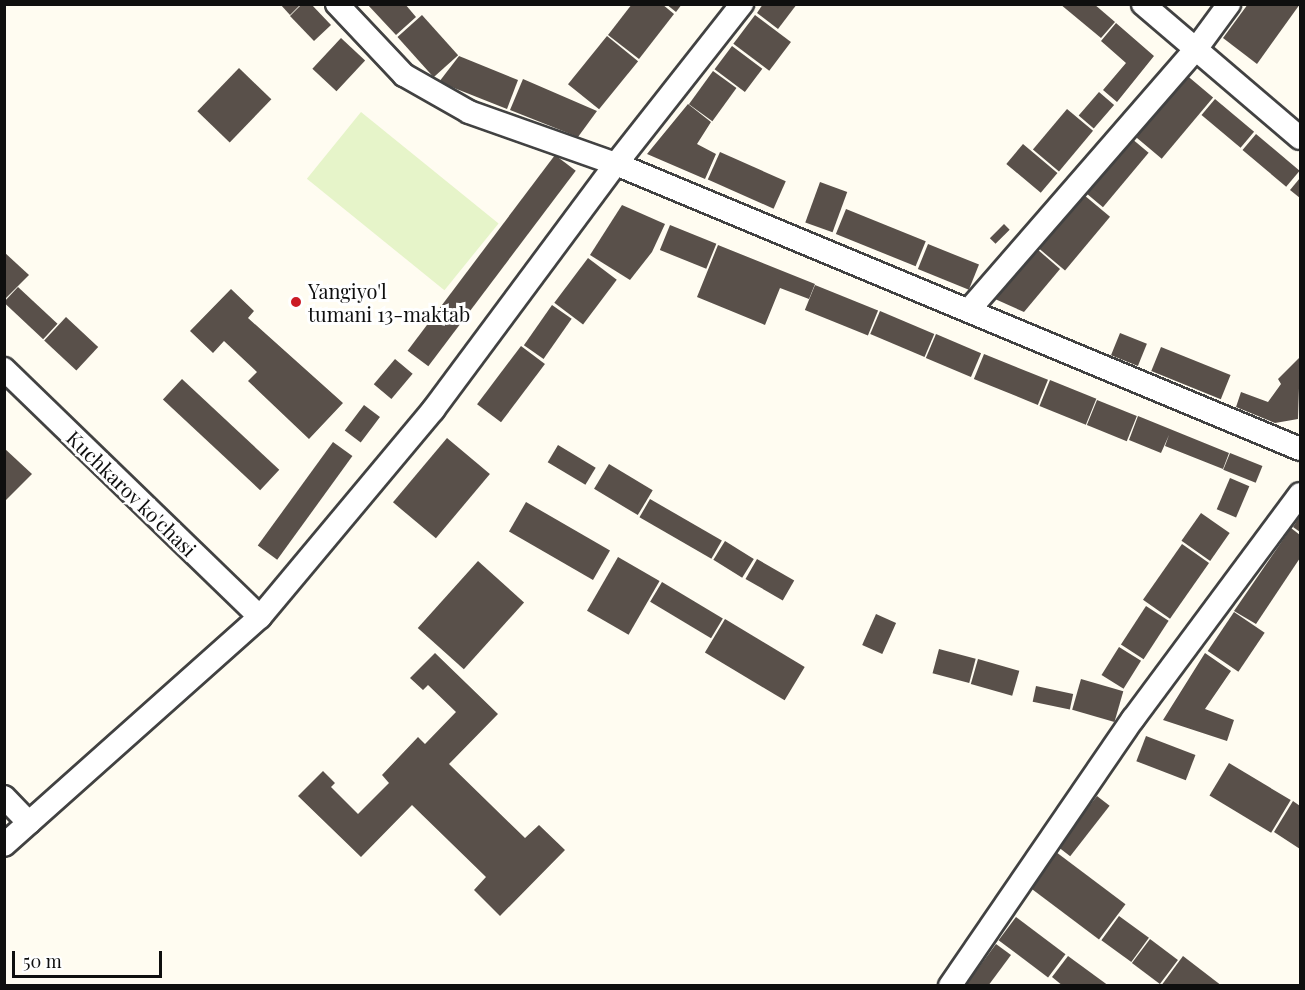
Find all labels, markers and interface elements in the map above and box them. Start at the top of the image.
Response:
place label: Yangiyo'l tumani 13-maktab [308,278,470,325]
marker: Yangiyo'l tumani 13-maktab [289,295,303,309]
street label: Kuchkarov ko'chasi [62,425,202,561]
scale bar [15,939,165,977]
text: 50 m [23,949,62,973]

